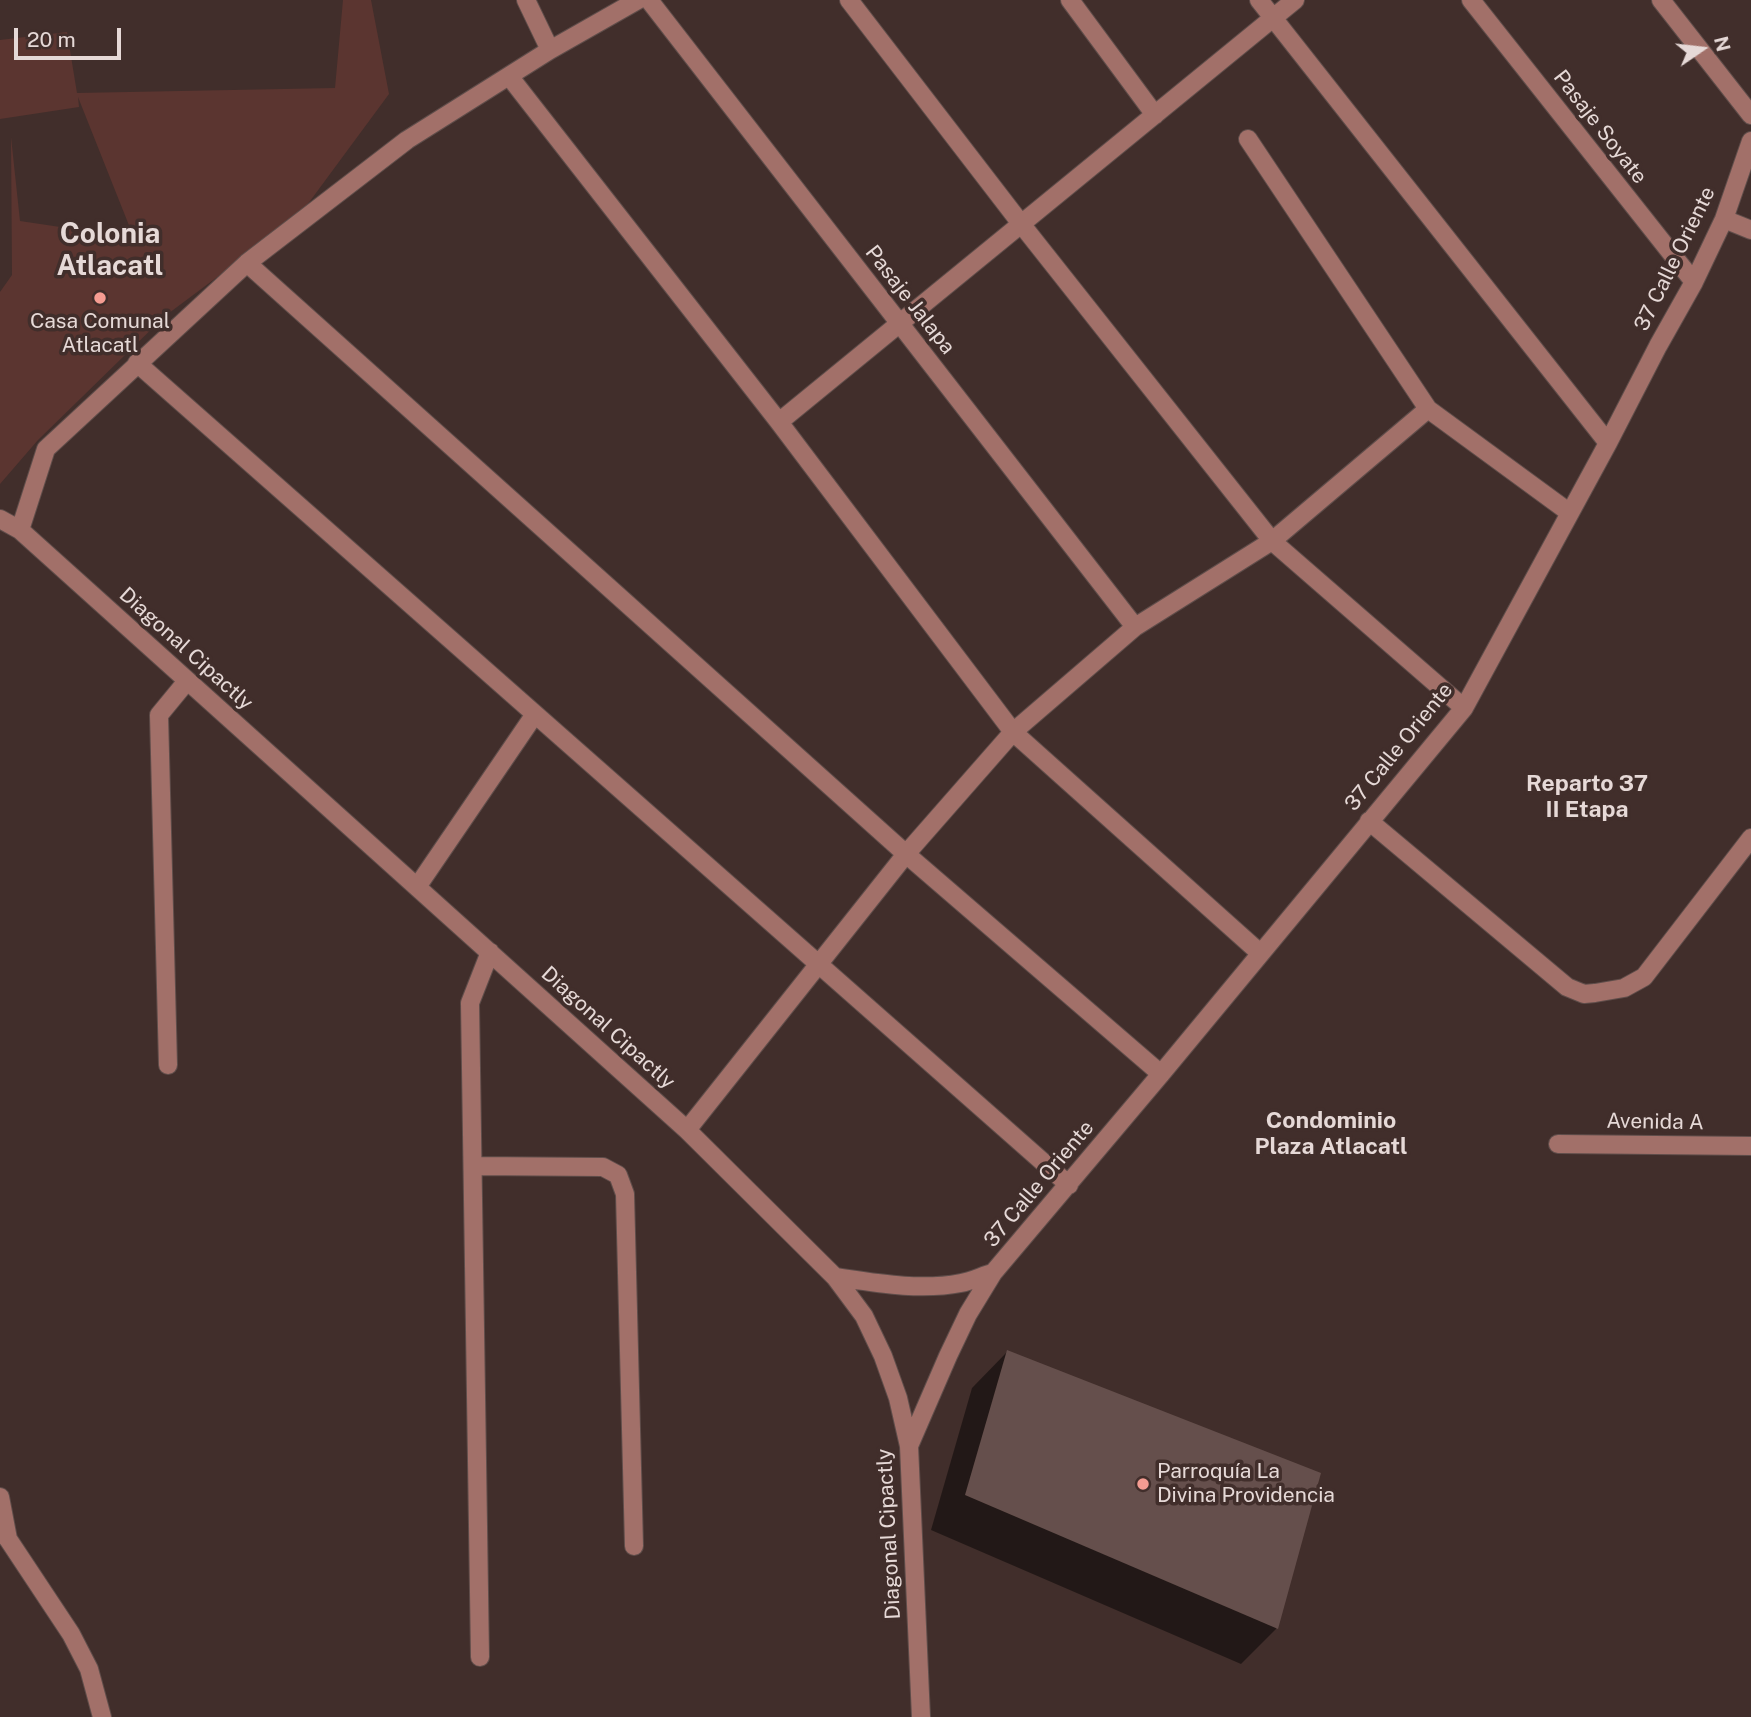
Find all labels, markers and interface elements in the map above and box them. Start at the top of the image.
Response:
scale bar [18,14,124,58]
north arrow [1667,14,1737,84]
text: 20 m [27,27,76,52]
text: N [1710,34,1735,54]
street label: Pasaje Soyate [1548,65,1652,189]
street label: 37 Calle Oriente [1629,183,1721,335]
district label: Colonia Atlacatl [56,217,164,283]
street label: Pasaje Jalapa [860,241,960,359]
marker: Casa Comunal Atlacatl [92,290,108,306]
place label: Casa Comunal Atlacatl [30,309,170,359]
street label: Diagonal Cipactly [114,582,258,716]
street label: 37 Calle Oriente [1340,678,1458,816]
district label: Reparto 37 II Etapa [1526,770,1648,824]
street label: Diagonal Cipactly [536,961,680,1095]
district label: Condominio Plaza Atlacatl [1254,1107,1408,1161]
street label: Avenida A [1606,1109,1704,1135]
street label: 37 Calle Oriente [979,1116,1099,1252]
street label: Diagonal Cipactly [872,1448,906,1620]
place label: Parroquía La Divina Providencia [1157,1459,1335,1509]
marker: Parroquía La Divina Providencia [1135,1476,1151,1492]

